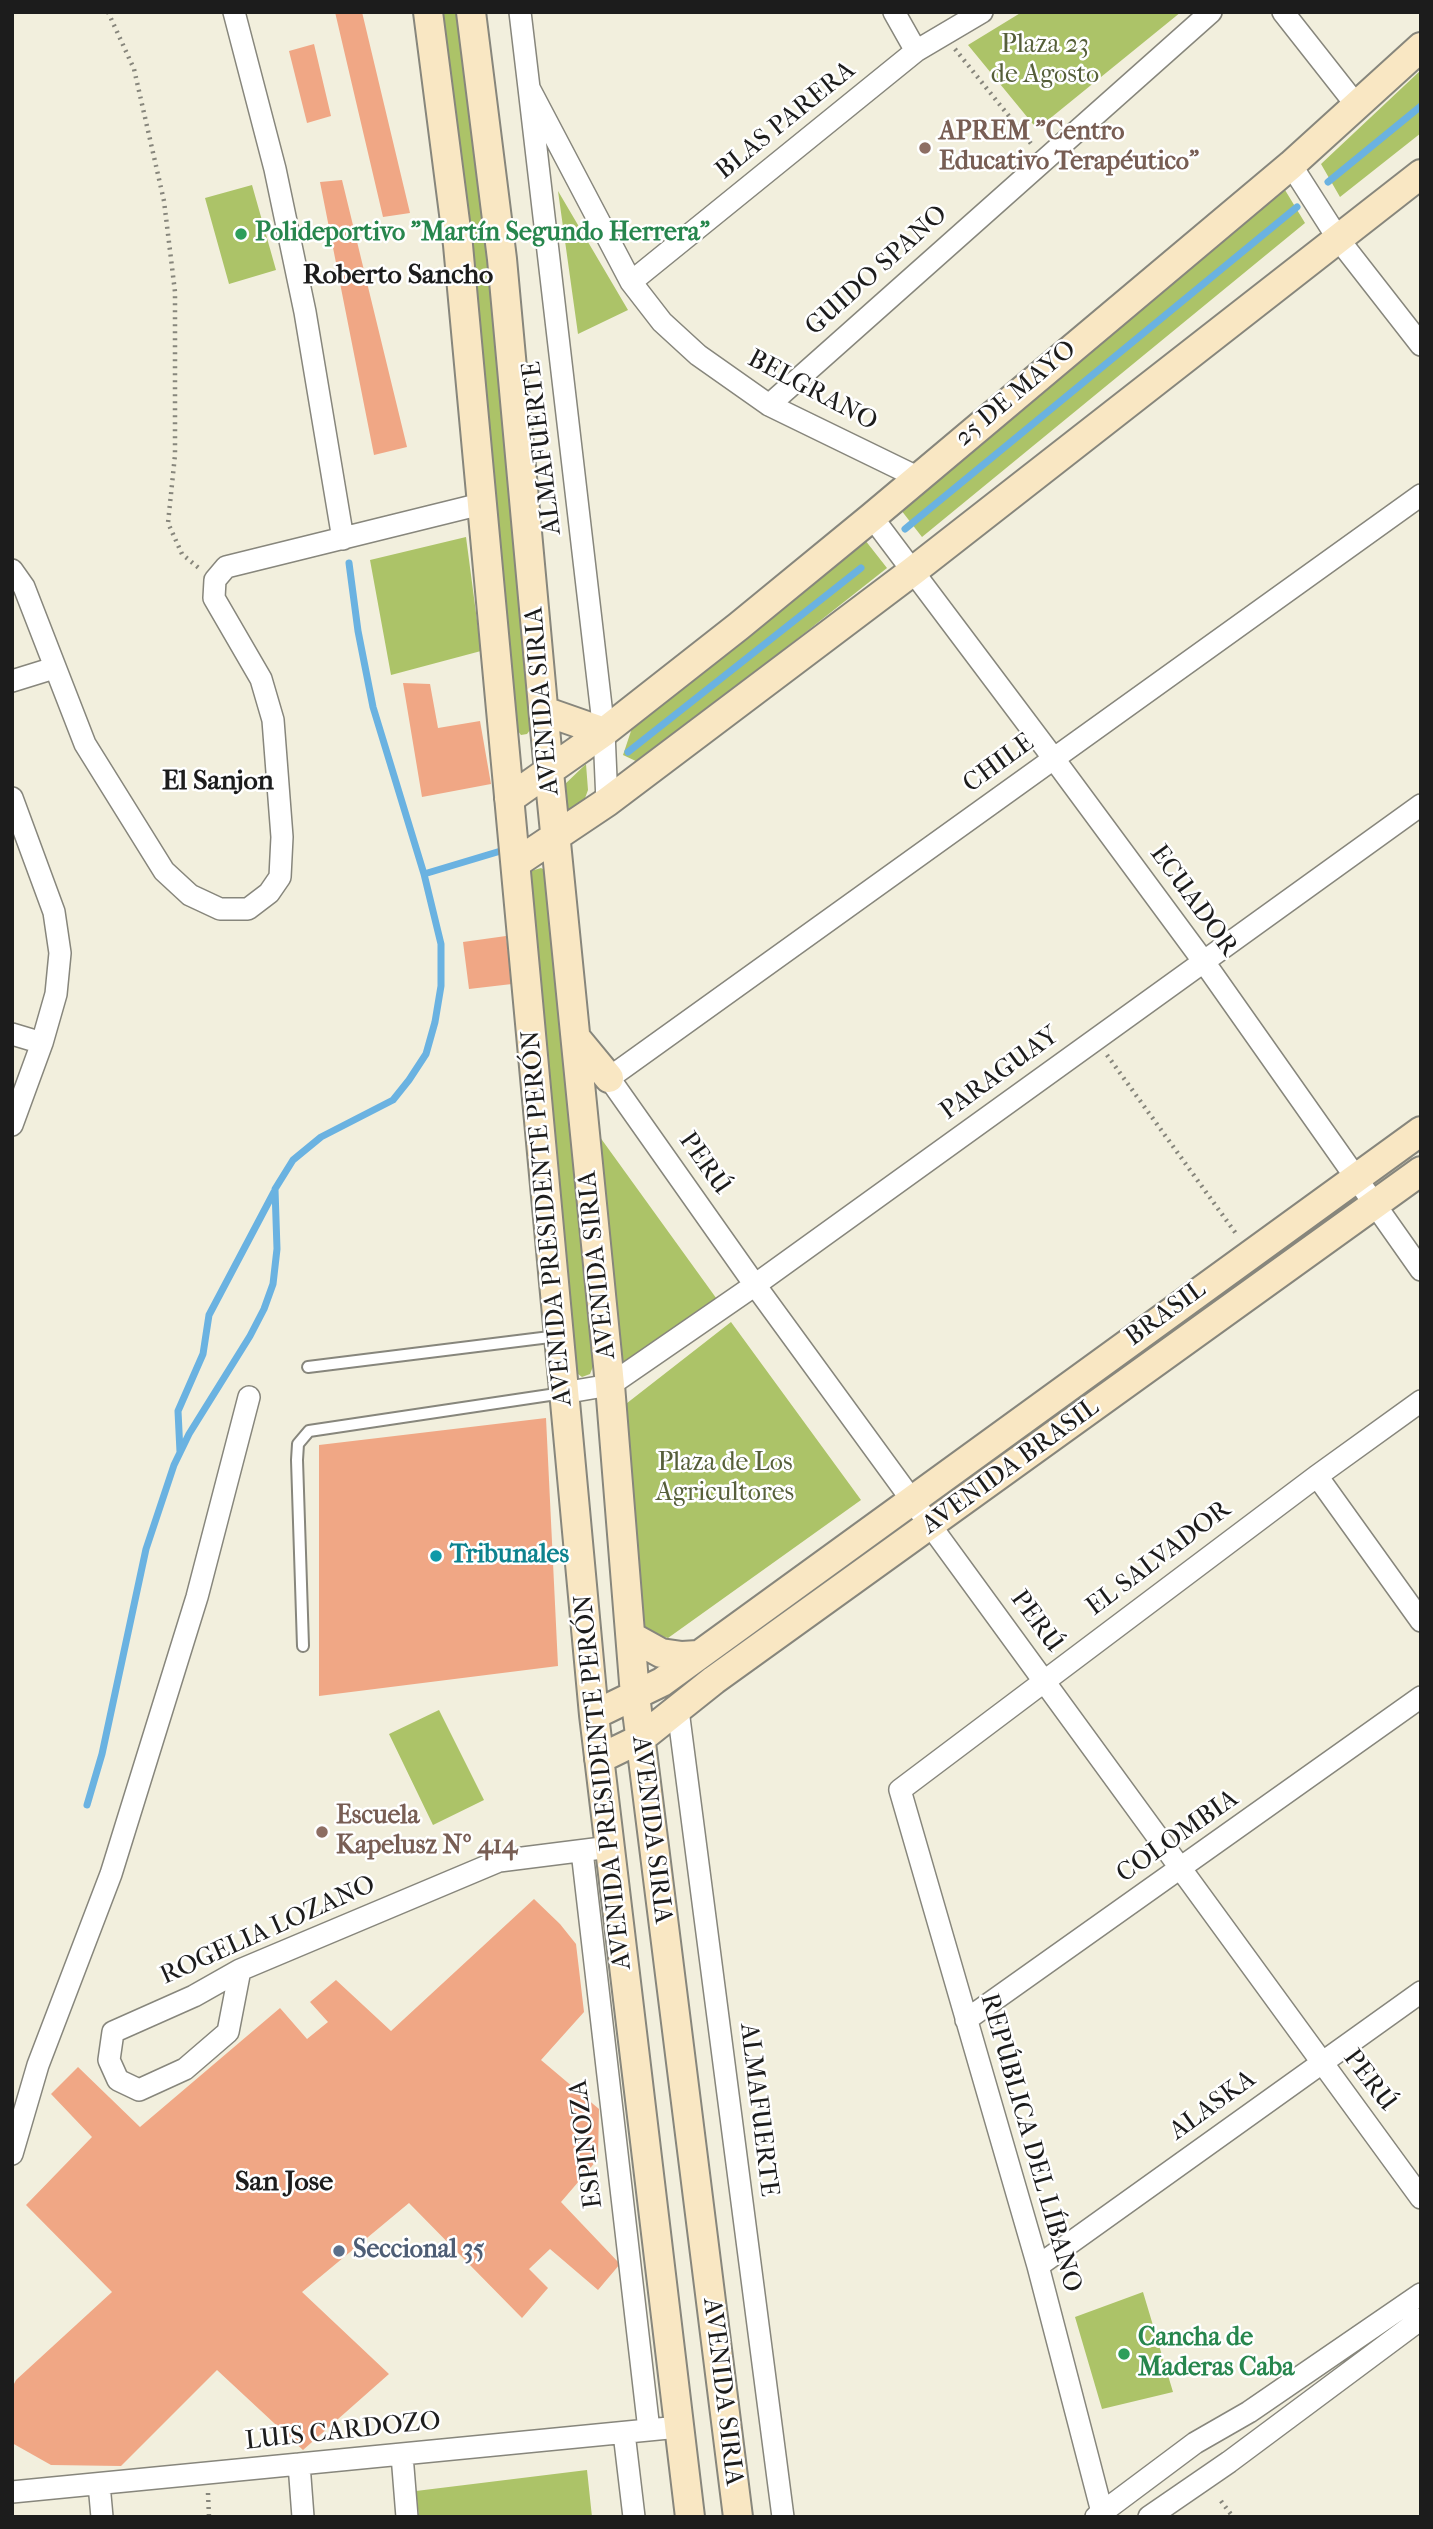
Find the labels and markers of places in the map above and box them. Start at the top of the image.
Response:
place label: APREM "Centro Educativo Terapéutico" [939,117,1199,178]
marker: APREM "Centro Educativo Terapéutico" [917,140,933,156]
place label: Polideportivo "Martín Segundo Herrera" [255,218,710,250]
marker: Polideportivo "Martín Segundo Herrera" [233,226,249,242]
place label: Tribunales [450,1540,569,1572]
marker: Tribunales [428,1548,444,1564]
place label: Escuela Kapelusz Nº 414 [336,1801,517,1862]
marker: Escuela Kapelusz Nº 414 [314,1824,330,1840]
place label: Seccional 35 [353,2235,484,2267]
marker: Seccional 35 [331,2243,347,2259]
place label: Cancha de Maderas Caba [1138,2323,1294,2384]
marker: Cancha de Maderas Caba [1116,2346,1132,2362]

